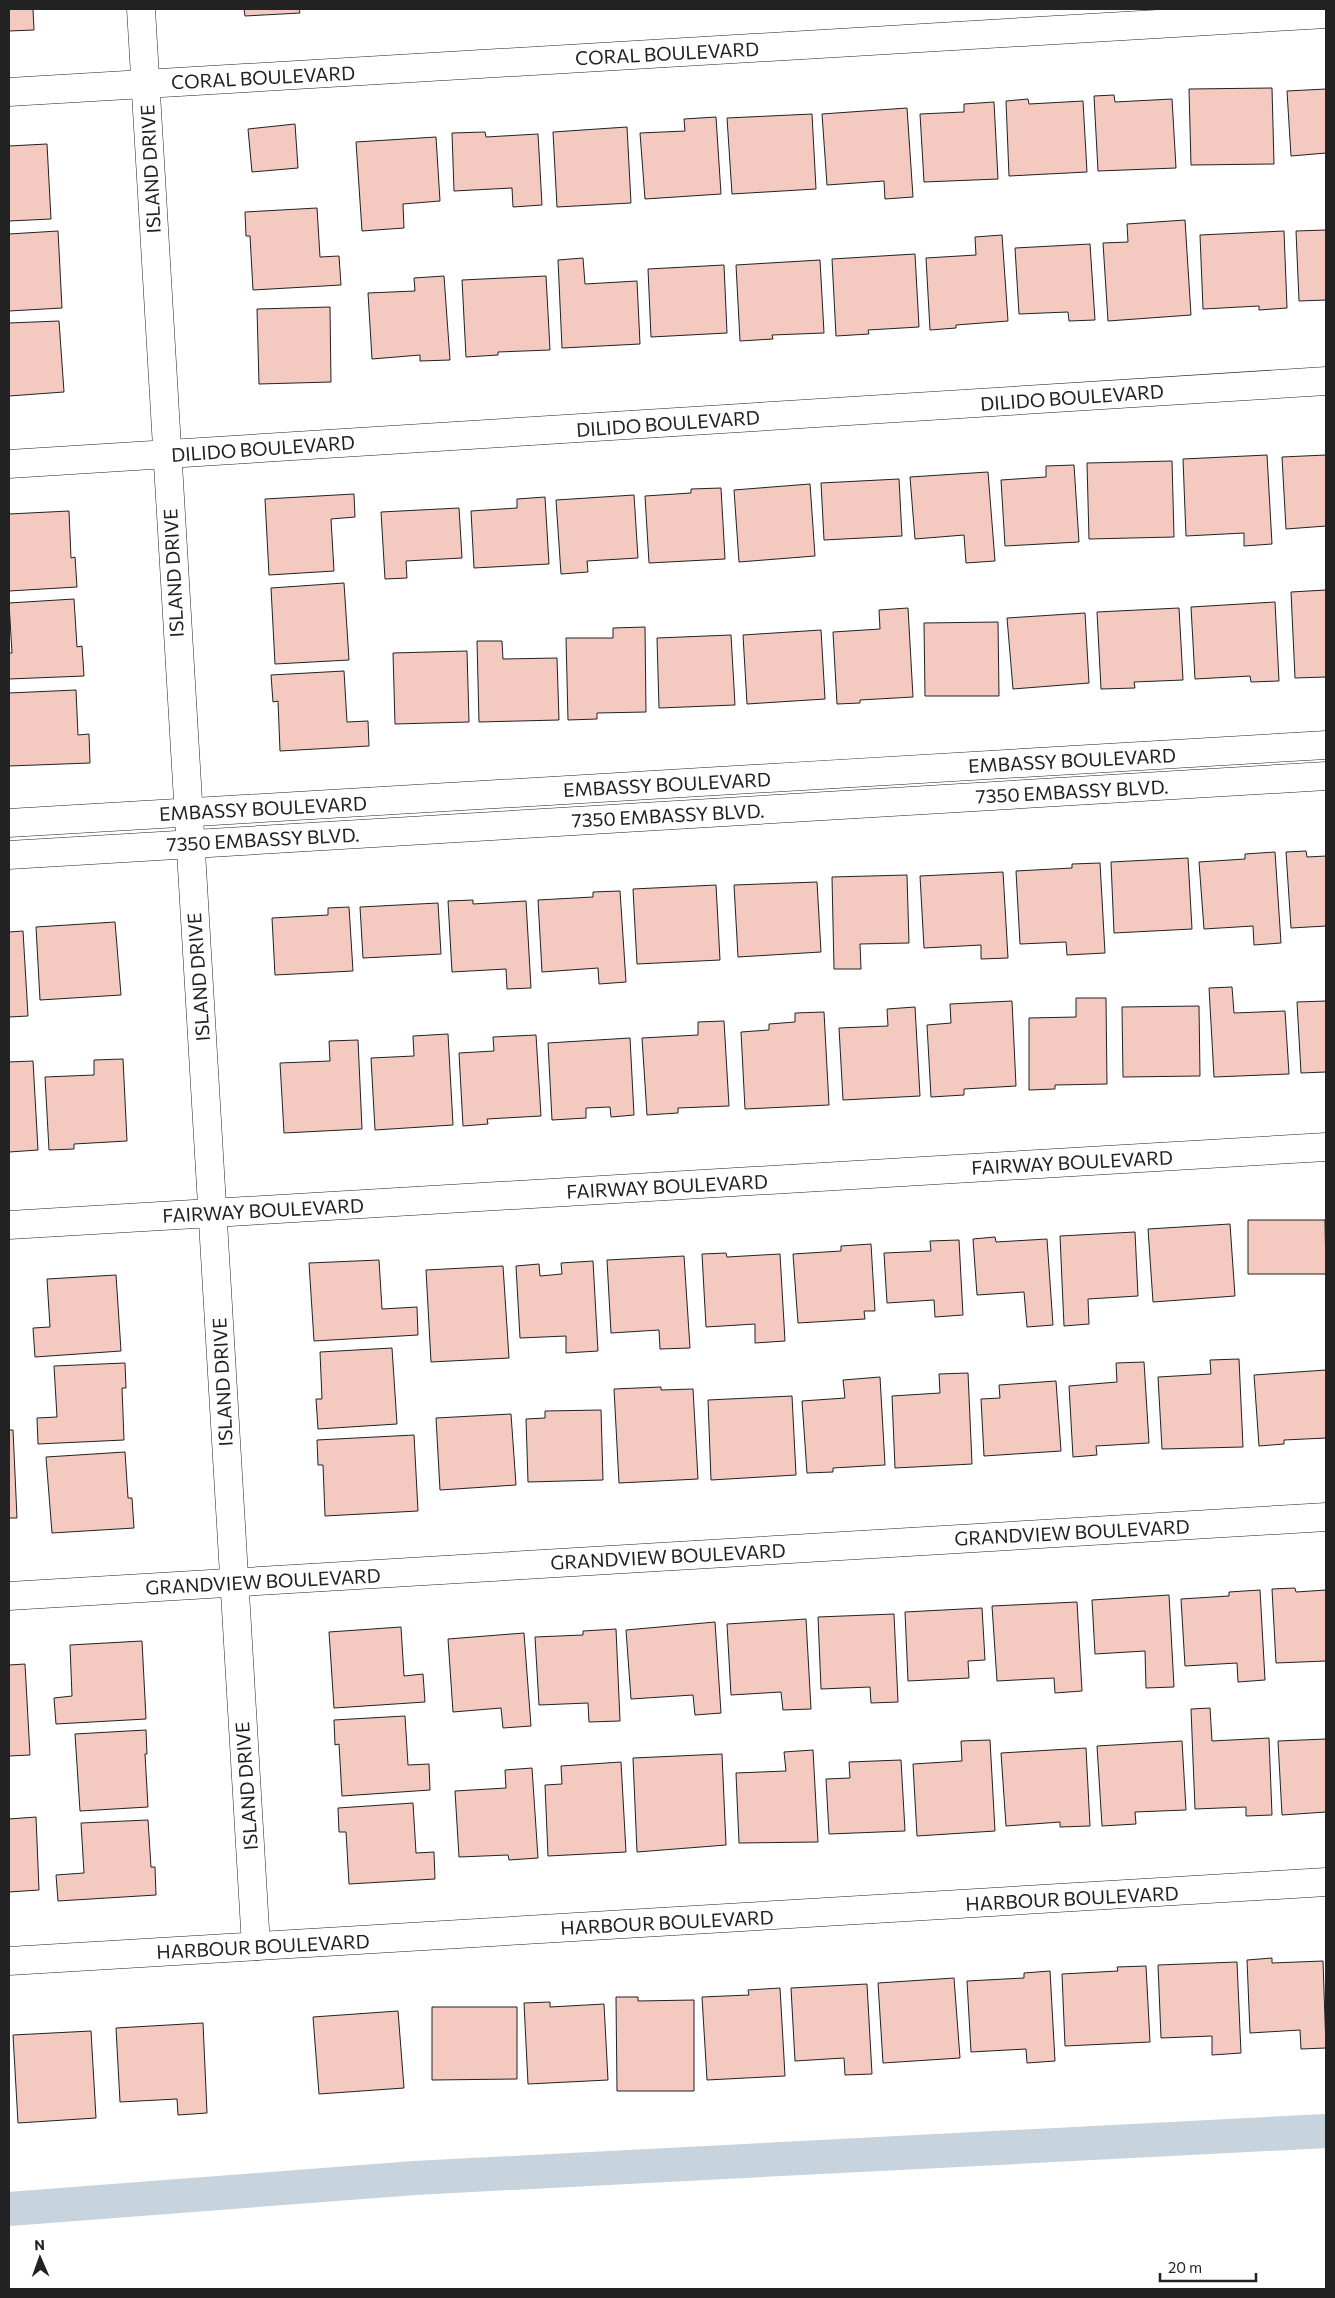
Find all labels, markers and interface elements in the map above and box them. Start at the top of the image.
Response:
street label: CORAL BOULEVARD [574,37,760,69]
street label: CORAL BOULEVARD [170,61,356,93]
street label: ISLAND DRIVE [135,104,165,234]
street label: DILIDO BOULEVARD [979,379,1165,415]
street label: DILIDO BOULEVARD [575,405,761,441]
street label: DILIDO BOULEVARD [170,430,356,466]
street label: ISLAND DRIVE [158,508,188,638]
street label: EMBASSY BOULEVARD [968,743,1176,777]
street label: EMBASSY BOULEVARD [563,767,771,801]
street label: 7350 EMBASSY BLVD. [975,774,1169,808]
street label: EMBASSY BOULEVARD [159,791,367,825]
street label: 7350 EMBASSY BLVD. [571,798,765,832]
street label: 7350 EMBASSY BLVD. [166,822,360,856]
street label: ISLAND DRIVE [182,912,214,1042]
street label: FAIRWAY BOULEVARD [971,1145,1173,1179]
street label: FAIRWAY BOULEVARD [566,1169,768,1203]
street label: FAIRWAY BOULEVARD [162,1193,364,1227]
street label: ISLAND DRIVE [207,1317,237,1447]
street label: GRANDVIEW BOULEVARD [954,1514,1190,1550]
street label: GRANDVIEW BOULEVARD [550,1538,786,1574]
street label: GRANDVIEW BOULEVARD [145,1563,381,1599]
street label: ISLAND DRIVE [230,1721,262,1851]
street label: HARBOUR BOULEVARD [965,1881,1179,1915]
street label: HARBOUR BOULEVARD [560,1905,774,1939]
street label: HARBOUR BOULEVARD [156,1929,370,1963]
north arrow [15,2233,65,2283]
text: N [34,2236,45,2253]
scale bar [1160,2250,1256,2282]
text: 20 m [1168,2258,1202,2276]

